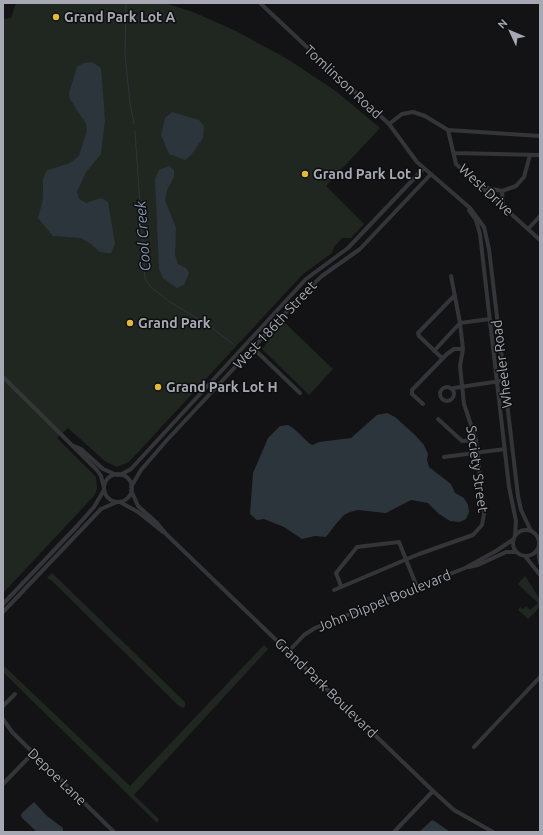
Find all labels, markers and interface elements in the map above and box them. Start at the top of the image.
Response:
place label: Grand Park Lot A [64,9,175,25]
marker: Grand Park Lot A [51,12,61,22]
north arrow [491,12,531,52]
text: N [495,17,510,31]
street label: Tomlinson Road [301,42,385,122]
street label: West Drive [455,161,517,219]
place label: Grand Park Lot J [313,166,422,182]
marker: Grand Park Lot J [300,169,310,179]
water label: Cool Creek [132,200,154,272]
street label: West 186th Street [230,277,320,373]
place label: Grand Park [138,315,211,331]
marker: Grand Park [125,318,135,328]
street label: Wheeler Road [488,319,516,409]
place label: Grand Park Lot H [166,379,278,395]
marker: Grand Park Lot H [153,382,163,392]
street label: Society Street [463,424,491,514]
street label: John Dippel Boulevard [315,567,453,635]
street label: Grand Park Boulevard [271,635,381,741]
street label: Depoe Lane [24,745,90,809]

